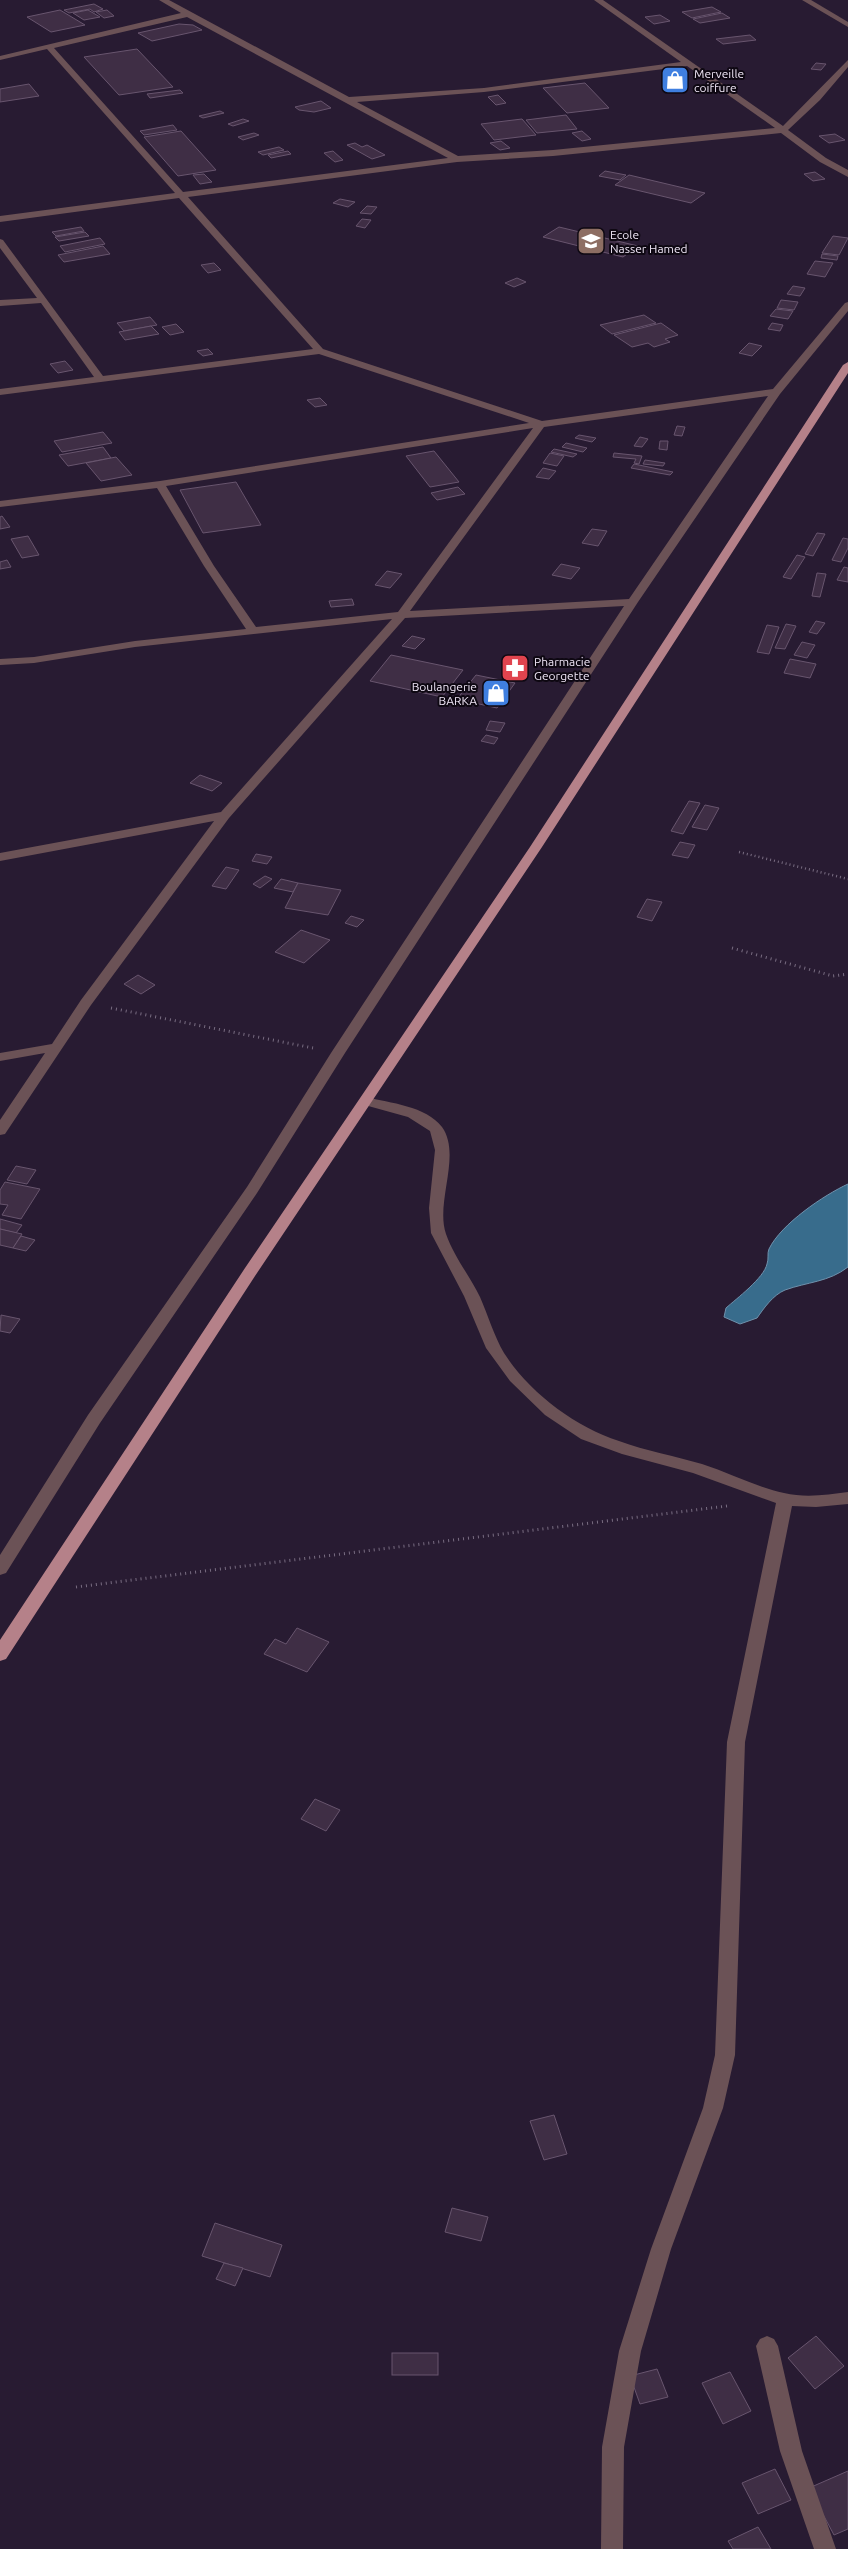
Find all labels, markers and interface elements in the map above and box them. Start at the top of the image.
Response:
shop icon: Merveille coiffure [660,65,690,95]
place label: Merveille coiffure [694,67,744,94]
school or university icon: Ecole Nasser Hamed [576,226,606,256]
place label: Ecole Nasser Hamed [610,228,688,255]
pharmacy icon: Pharmacie Georgette [500,653,530,683]
place label: Pharmacie Georgette [534,655,590,682]
shop icon: Boulangerie BARKA [481,678,511,708]
place label: Boulangerie BARKA [412,680,477,707]

